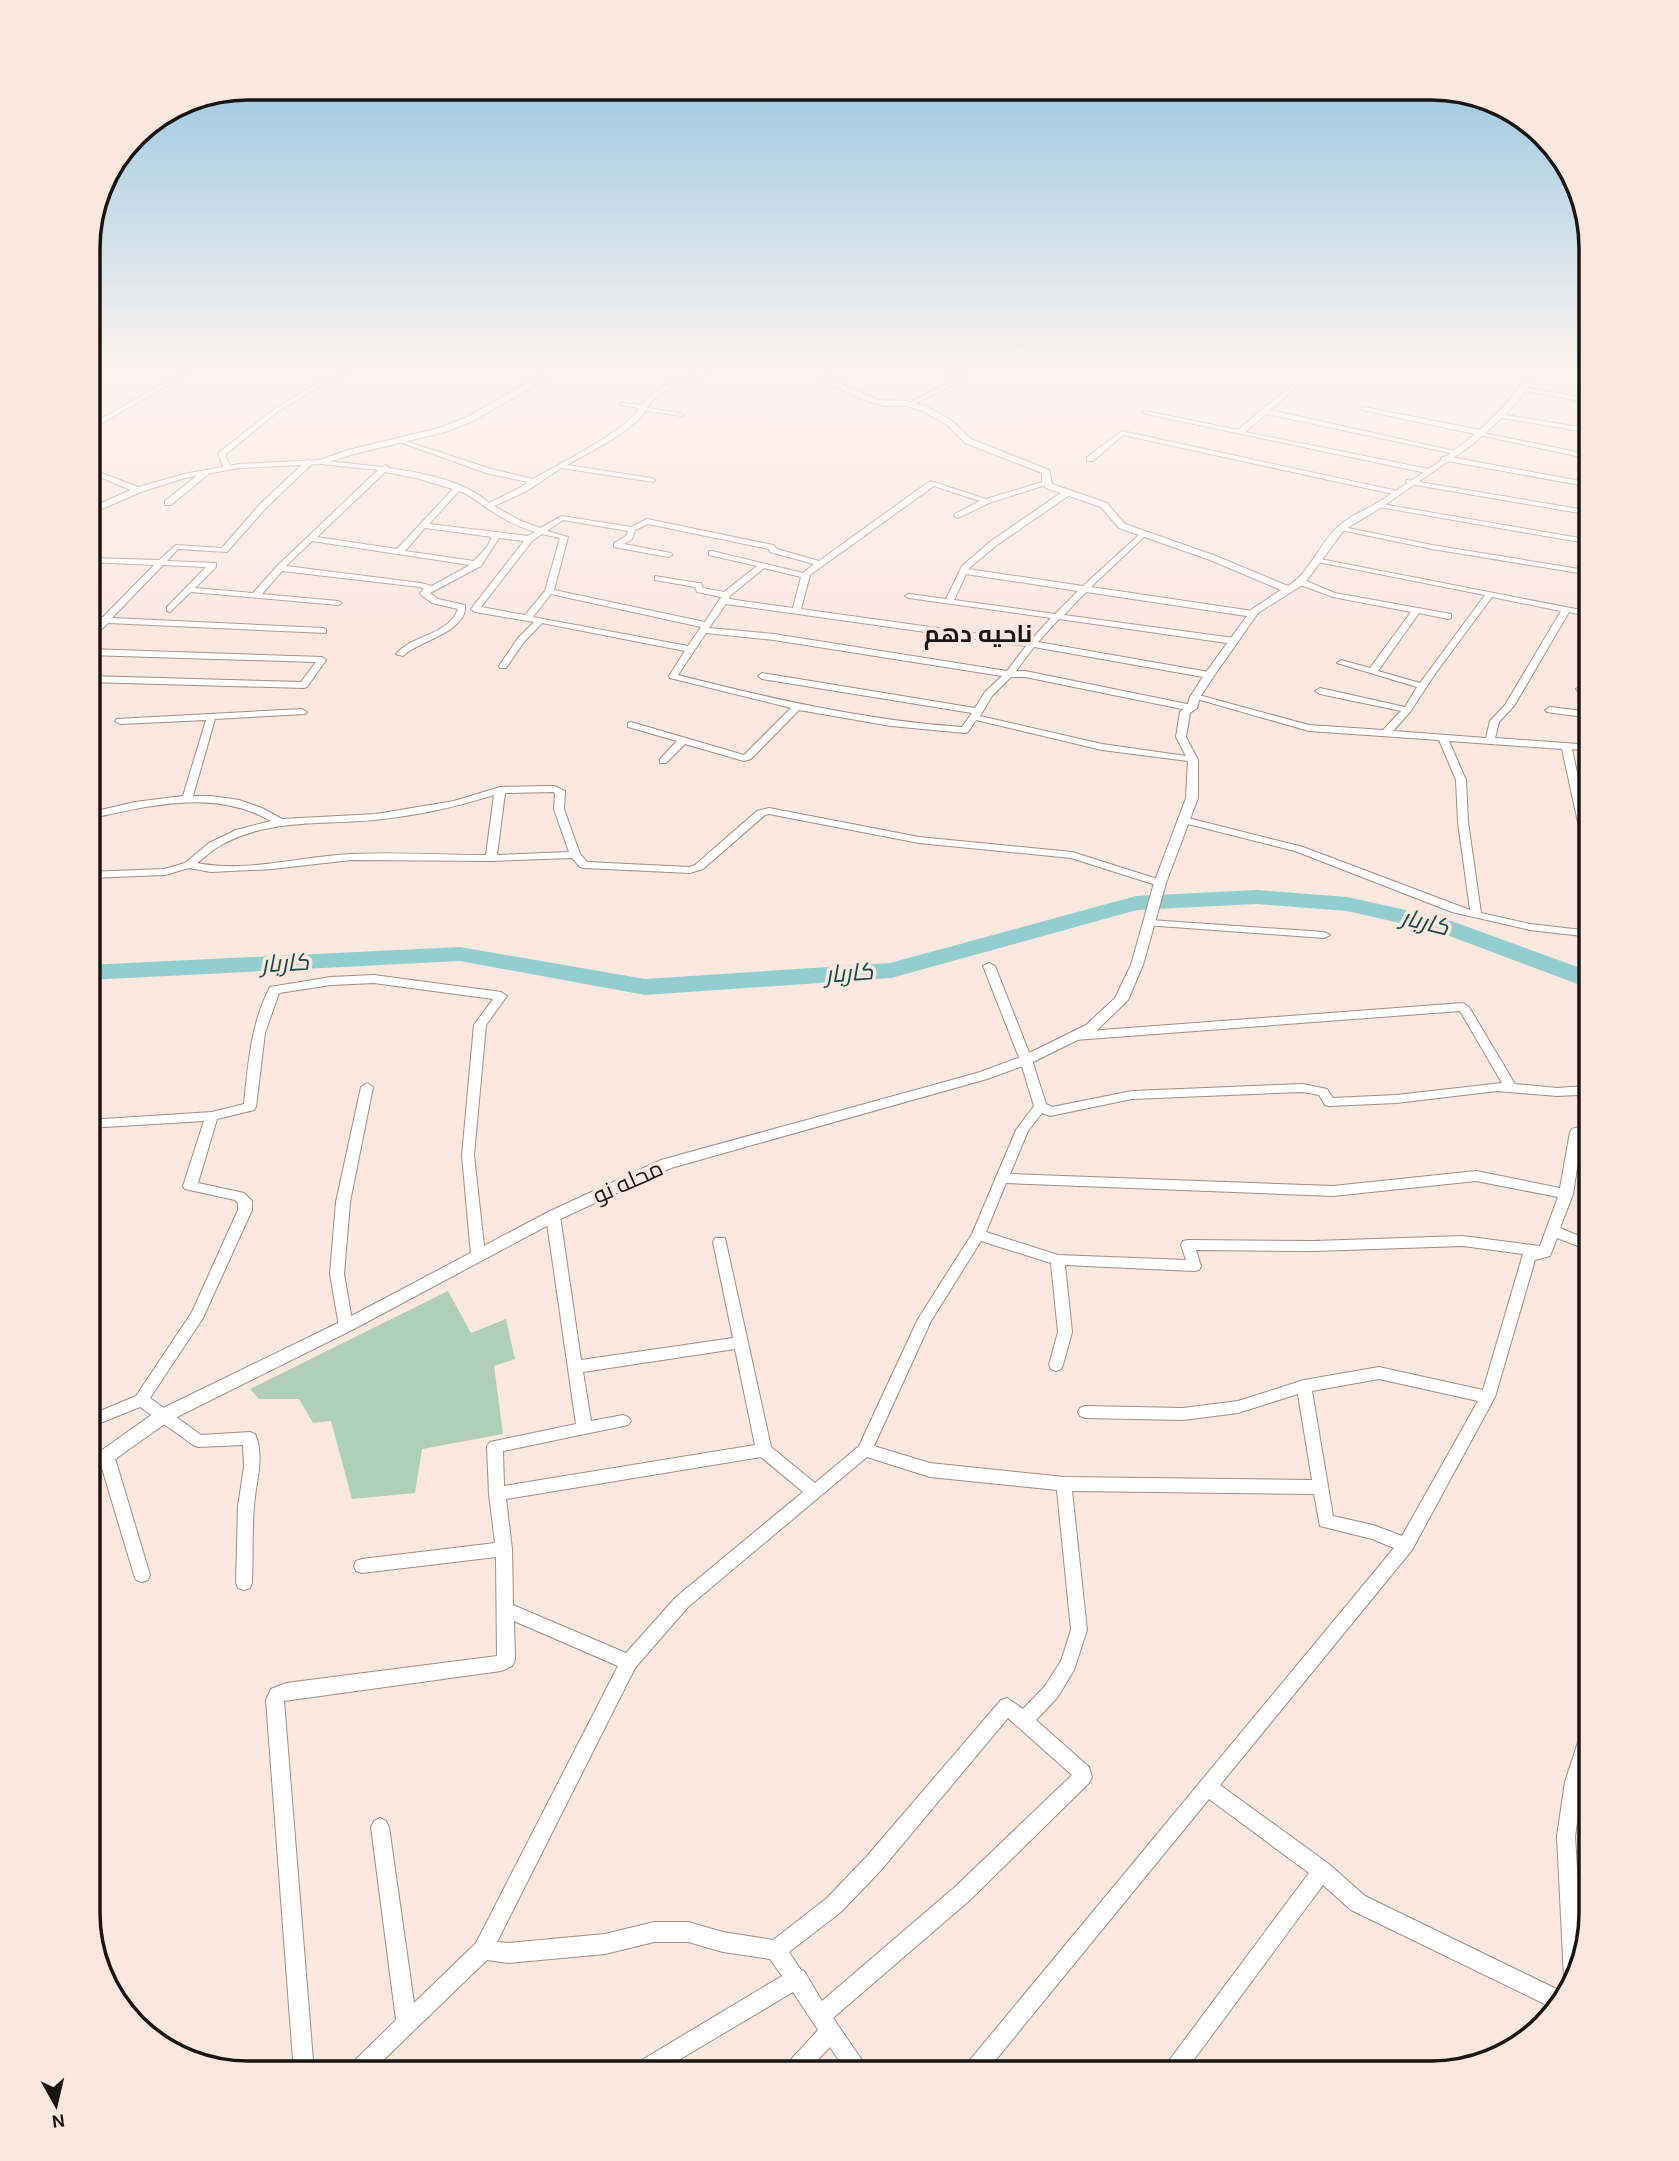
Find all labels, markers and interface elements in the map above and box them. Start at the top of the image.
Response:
district label: ناحیه دهم [924,620,1032,650]
water label: کاربار [1395,902,1452,941]
water label: کاربار [257,948,310,978]
water label: کاربار [821,957,874,989]
street label: محله نو [589,1155,667,1209]
north arrow [21,2070,91,2140]
text: N [50,2109,67,2133]

